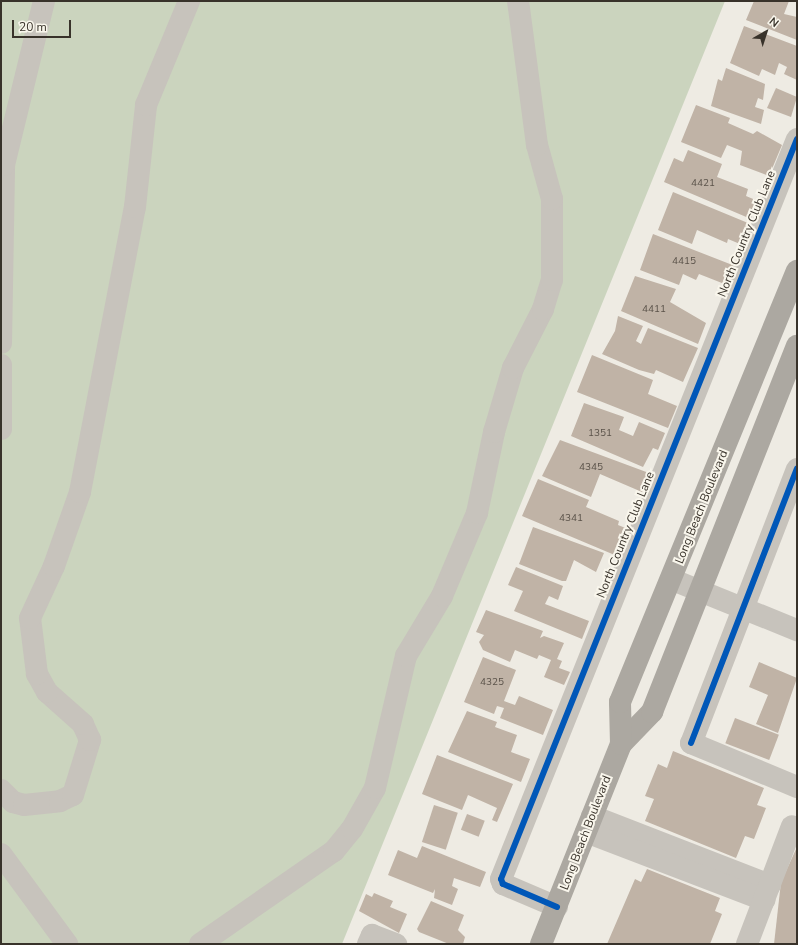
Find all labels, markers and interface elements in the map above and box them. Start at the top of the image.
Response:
scale bar [14,12,73,38]
north arrow [746,12,786,52]
text: N [766,14,782,31]
text: 20 m [19,19,47,35]
street label: North Country Club Lane [715,169,779,299]
house number: 4421 [691,178,715,190]
house number: 4415 [672,256,696,268]
house number: 4411 [642,304,666,316]
house number: 1351 [588,428,612,440]
street label: Long Beach Boulevard [673,448,731,566]
house number: 4345 [579,462,603,474]
street label: North Country Club Lane [594,470,658,600]
house number: 4341 [559,513,583,525]
house number: 4325 [480,677,504,689]
street label: Long Beach Boulevard [558,774,614,892]

